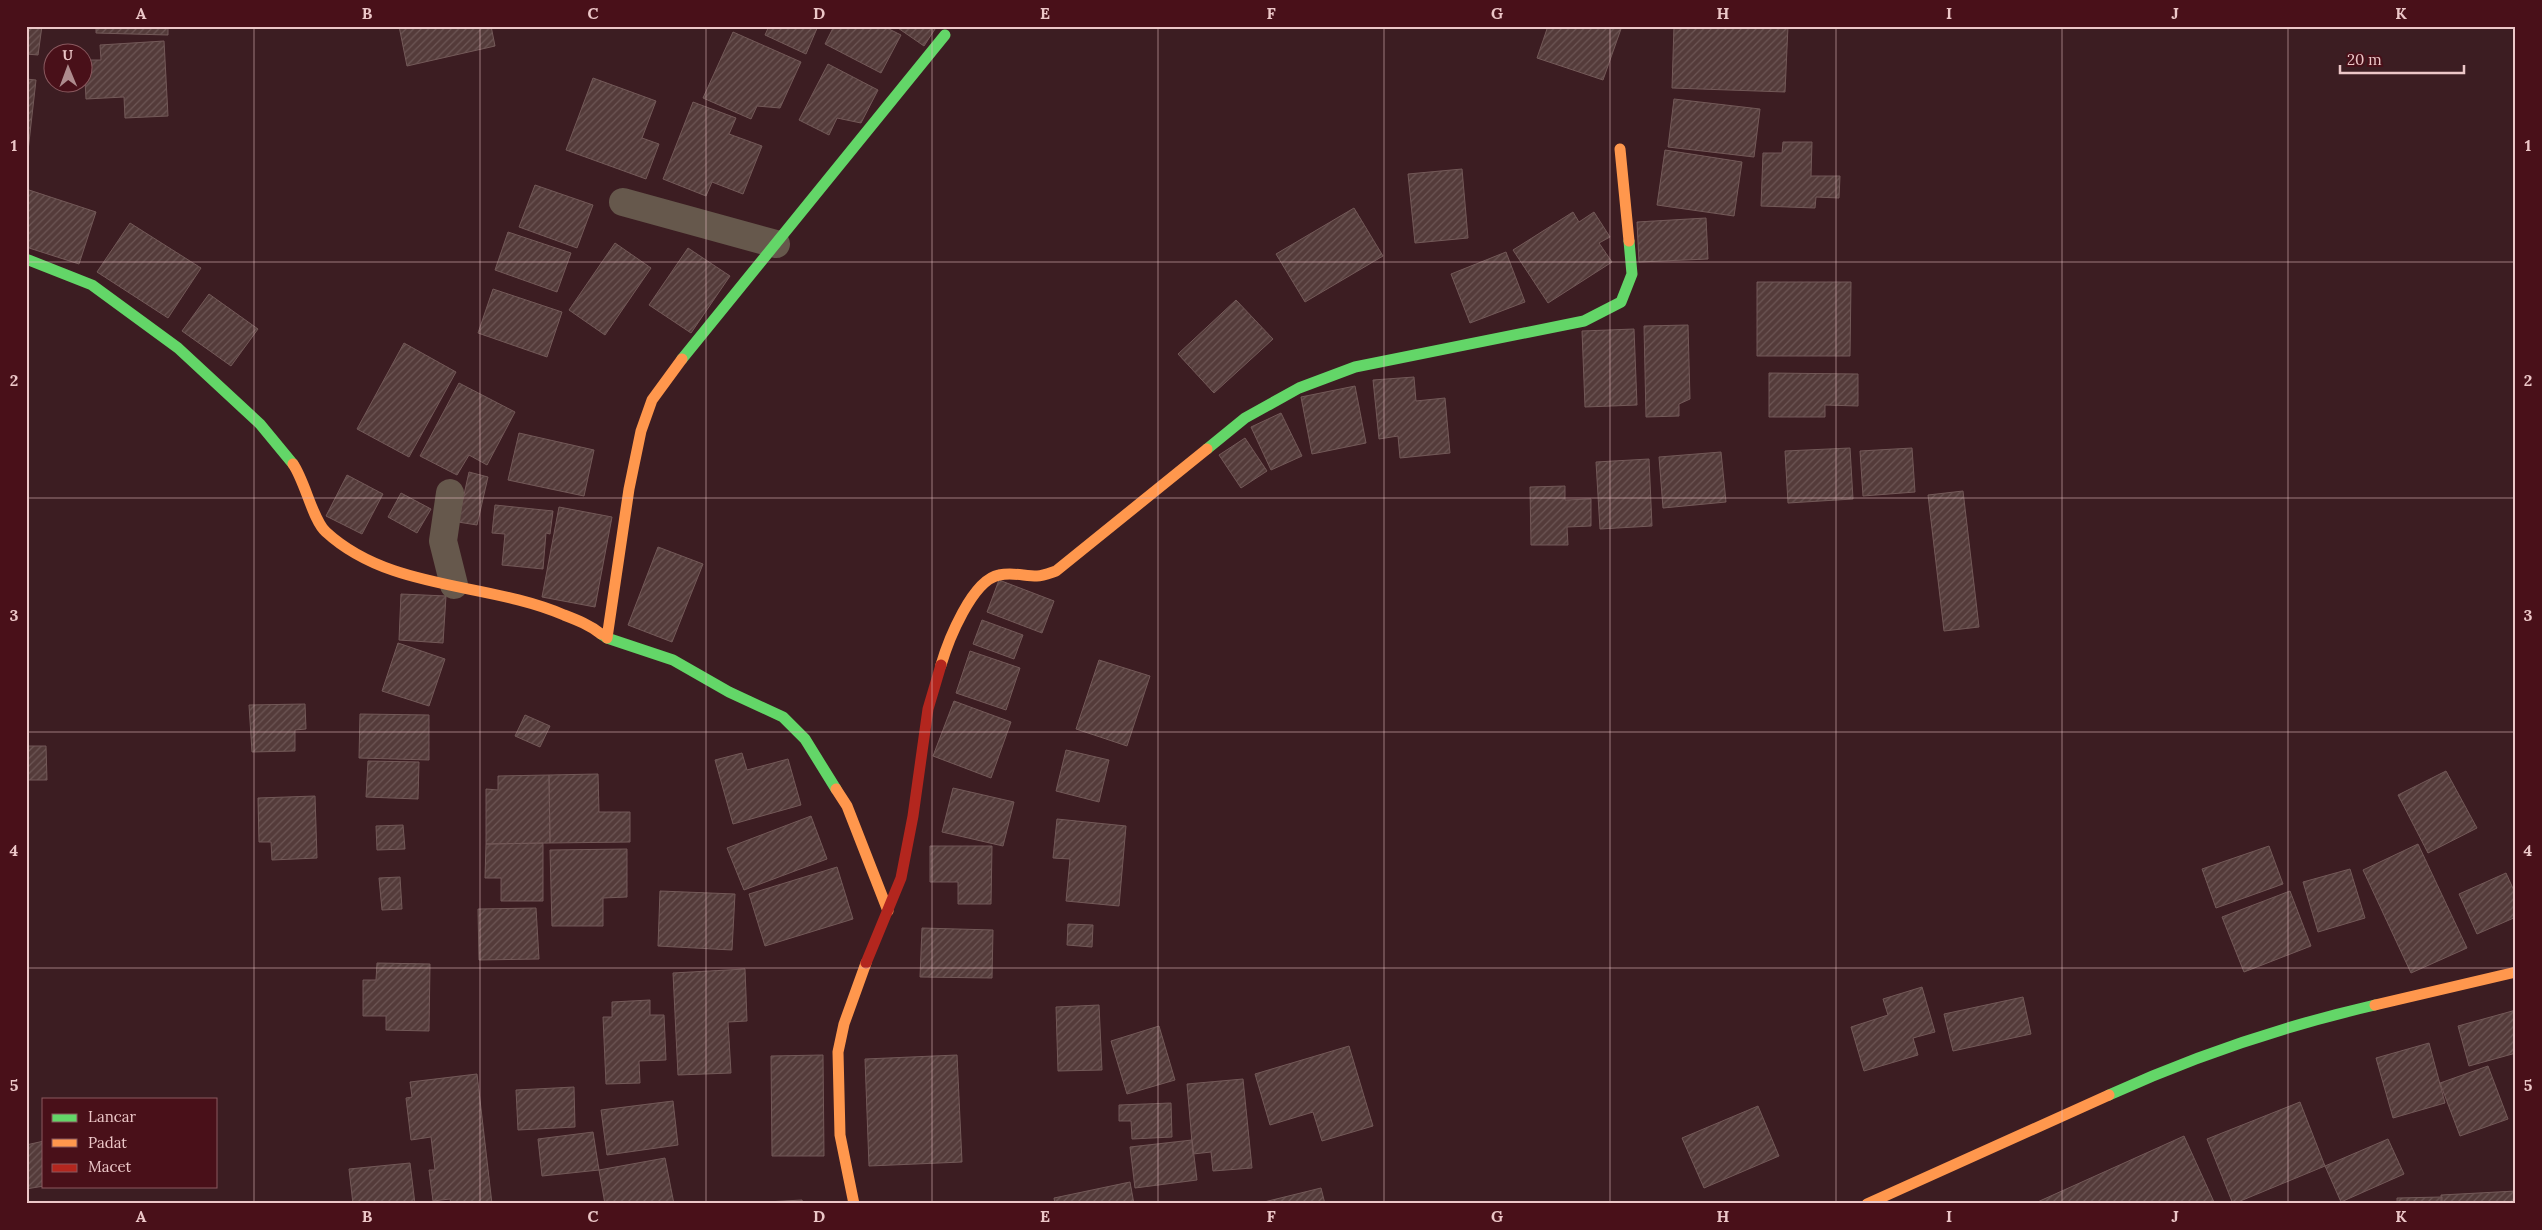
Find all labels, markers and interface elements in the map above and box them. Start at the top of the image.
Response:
text: A [136,3,147,23]
text: B [362,3,373,23]
text: C [587,3,599,23]
text: D [813,3,825,23]
text: E [1040,3,1050,23]
text: F [1266,3,1276,23]
text: G [1491,3,1503,23]
text: H [1717,3,1730,23]
text: I [1946,3,1952,23]
text: J [2171,3,2179,23]
text: K [2395,3,2407,23]
north arrow [42,42,92,92]
scale bar [2340,42,2463,74]
text: U [62,46,74,64]
text: 20 m [2347,50,2382,69]
text: 1 [11,135,17,155]
text: 1 [2525,135,2531,155]
text: 2 [10,370,18,390]
text: 2 [2524,370,2532,390]
text: 3 [10,605,19,625]
text: 3 [2524,605,2533,625]
text: 4 [10,840,19,860]
text: 4 [2524,840,2533,860]
text: 5 [10,1075,19,1095]
text: 5 [2524,1075,2533,1095]
legend [42,1098,218,1188]
text: Lancar [88,1107,137,1126]
text: Padat [88,1133,127,1152]
text: Macet [88,1157,131,1176]
text: A [136,1206,147,1226]
text: B [362,1206,373,1226]
text: C [587,1206,599,1226]
text: D [813,1206,825,1226]
text: E [1040,1206,1050,1226]
text: F [1266,1206,1276,1226]
text: G [1491,1206,1503,1226]
text: H [1717,1206,1730,1226]
text: I [1946,1206,1952,1226]
text: J [2171,1206,2179,1226]
text: K [2395,1206,2407,1226]

